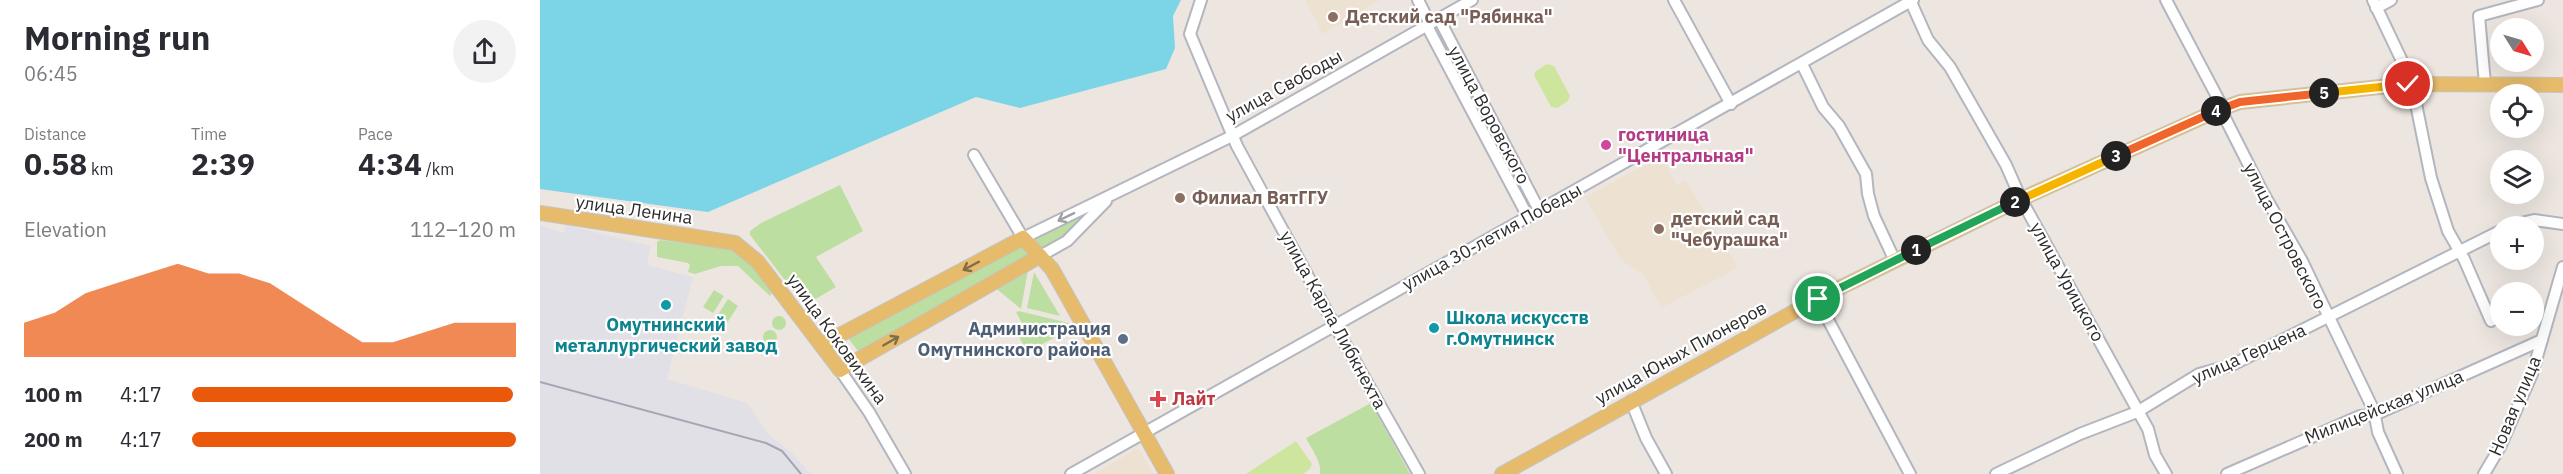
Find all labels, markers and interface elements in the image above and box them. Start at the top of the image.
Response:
place label: Детский сад "Рябинка" [1345,5,1553,28]
marker: Детский сад "Рябинка" [1326,10,1340,24]
text: Morning run [24,16,210,59]
north arrow [2490,18,2544,72]
map controls [2490,18,2544,336]
button: share [453,20,516,83]
street label: улица Воровского [1443,42,1535,188]
street label: улица Свободы [1222,44,1346,127]
pin [2382,58,2433,109]
text: 06:45 [24,60,78,87]
icon: check [2391,67,2424,100]
pin: 5 [2309,78,2339,108]
text: 5 [2319,83,2329,103]
button: locate [2490,84,2544,138]
pin: 4 [2201,96,2231,126]
text: 4 [2211,101,2221,121]
place label: гостиница "Центральная" [1618,123,1754,167]
text: Distance [24,124,86,144]
text: Time [191,124,227,144]
text: Pace [358,124,393,144]
marker: гостиница "Центральная" [1599,138,1613,152]
pin: 3 [2101,141,2131,171]
text: 0.58 [24,144,87,183]
text: 2:39 [191,144,255,183]
text: 4:34 [358,144,422,183]
text: 3 [2111,146,2121,166]
button: layers [2490,150,2544,204]
text: km [87,159,114,179]
text: /km [422,159,454,179]
street label: улица Островского [2239,159,2332,313]
street label: улица 30-летия Победы [1398,178,1585,295]
place label: Филиал ВятГГУ [1192,186,1329,209]
pin: 2 [2000,187,2030,217]
street label: улица Ленина [574,190,694,229]
marker: Филиал ВятГГУ [1173,191,1187,205]
text: 2 [2010,192,2020,212]
place label: детский сад "Чебурашка" [1671,207,1788,251]
one-way arrow [1058,212,1076,224]
text: Elevation [24,216,107,243]
text: 112–120 m [410,216,516,243]
button: + [2490,216,2544,270]
street label: улица Урицкого [2025,218,2110,346]
marker: детский сад "Чебурашка" [1652,222,1666,236]
street label: улица Карла Либкнехта [1275,227,1392,413]
pin: 1 [1901,235,1931,265]
text: 1 [1911,240,1921,260]
one-way arrow [962,260,980,272]
street label: улица Коковихина [782,269,893,409]
pin [1792,273,1843,324]
icon: arrive [1801,282,1834,315]
button: − [2490,282,2544,336]
street label: улица Юных Пионеров [1591,296,1771,409]
marker: Омутнинский металлургический завод [659,298,673,312]
place label: Школа искусств г.Омутнинск [1446,306,1589,350]
place label: Омутнинский металлургический завод [555,313,777,357]
place label: Администрация Омутнинского района [918,317,1111,361]
street label: улица Герцена [2188,318,2310,389]
marker: Школа искусств г.Омутнинск [1427,321,1441,335]
marker: Администрация Омутнинского района [1116,332,1130,346]
one-way arrow [882,335,899,347]
street label: Новая улица [2483,352,2546,459]
street label: Милицейская улица [2301,364,2467,449]
text: 100 m [24,381,83,408]
text: 4:17 [120,381,162,408]
place label: Лайт [1172,387,1216,410]
marker: Лайт [1149,390,1167,408]
text: 200 m [24,426,83,453]
text: 4:17 [120,426,162,453]

